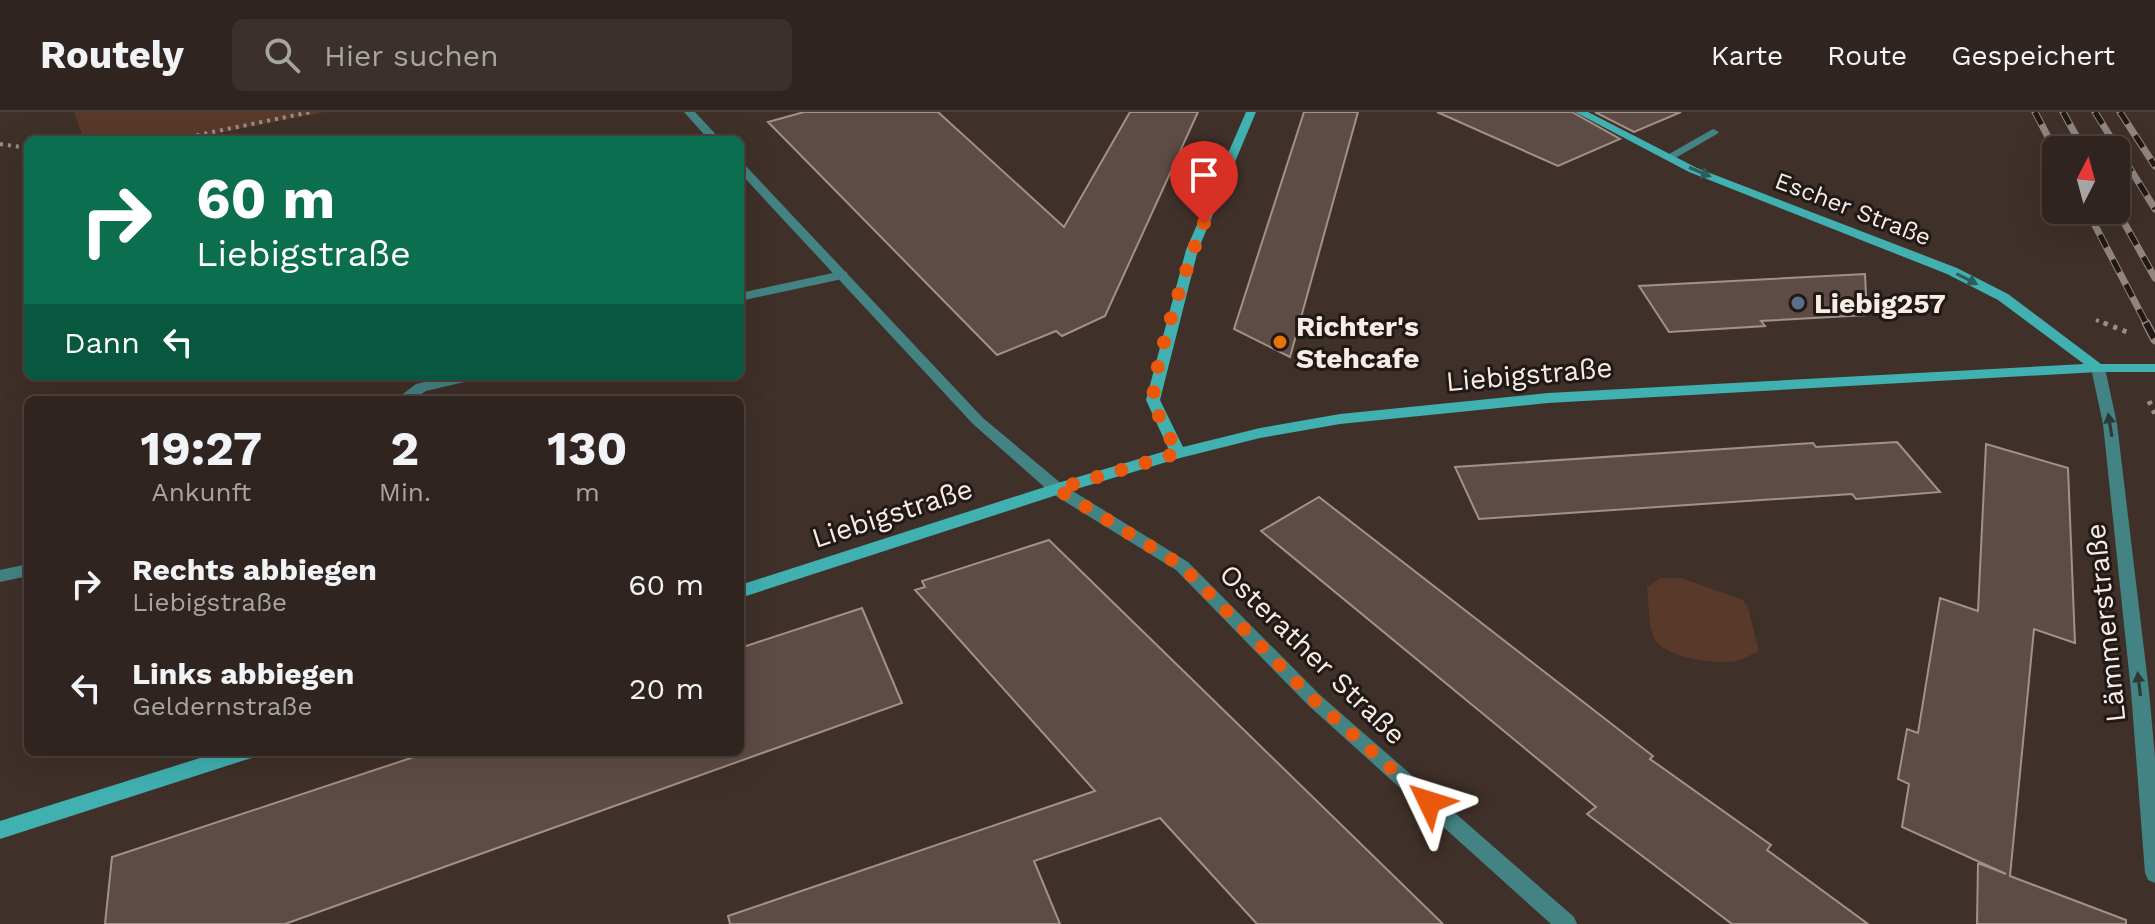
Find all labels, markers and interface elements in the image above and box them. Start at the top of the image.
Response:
search box [232,19,792,91]
text: Routely [40,33,184,77]
icon: search [260,33,304,77]
text: Hier suchen [324,38,499,73]
text: Karte [1711,39,1783,72]
text: Route [1827,39,1907,72]
text: Gespeichert [1951,39,2115,72]
north arrow [2042,136,2130,224]
map controls [2042,136,2130,224]
pin [1170,141,1238,223]
icon: arrive [1182,153,1226,197]
text: 60 m [196,166,335,232]
one-way arrow [1688,166,1712,179]
street label: Escher Straße [1771,166,1935,252]
icon: right [64,168,168,272]
text: Liebigstraße [196,233,411,275]
one-way arrow [1956,272,1979,285]
place label: Liebig257 [1814,287,1946,320]
marker: Liebig257 [1789,294,1807,312]
place label: Richter's Stehcafe [1296,310,1420,375]
icon: left [156,320,200,364]
text: Dann [64,325,140,360]
marker: Richter's Stehcafe [1271,333,1289,351]
street label: Liebigstraße [1444,351,1614,398]
one-way arrow [2103,413,2115,438]
text: 19:27 [141,420,262,477]
text: 2 [390,420,419,477]
text: 130 [547,420,627,477]
street label: Liebigstraße [808,472,977,555]
text: Ankunft [151,477,251,507]
text: Min. [379,477,431,507]
text: m [575,477,600,507]
street label: Lämmerstraße [2079,522,2132,724]
text: Rechts abbiegen [132,552,377,587]
street label: Osterather Straße [1213,557,1412,751]
icon: right [64,562,108,606]
text: 60 m [628,567,704,602]
text: Liebigstraße [132,587,287,617]
text: Links abbiegen [132,656,354,691]
icon: left [64,666,108,710]
text: 20 m [629,671,704,706]
one-way arrow [2132,671,2145,696]
text: Geldernstraße [132,691,312,721]
position arrow [1387,760,1471,844]

